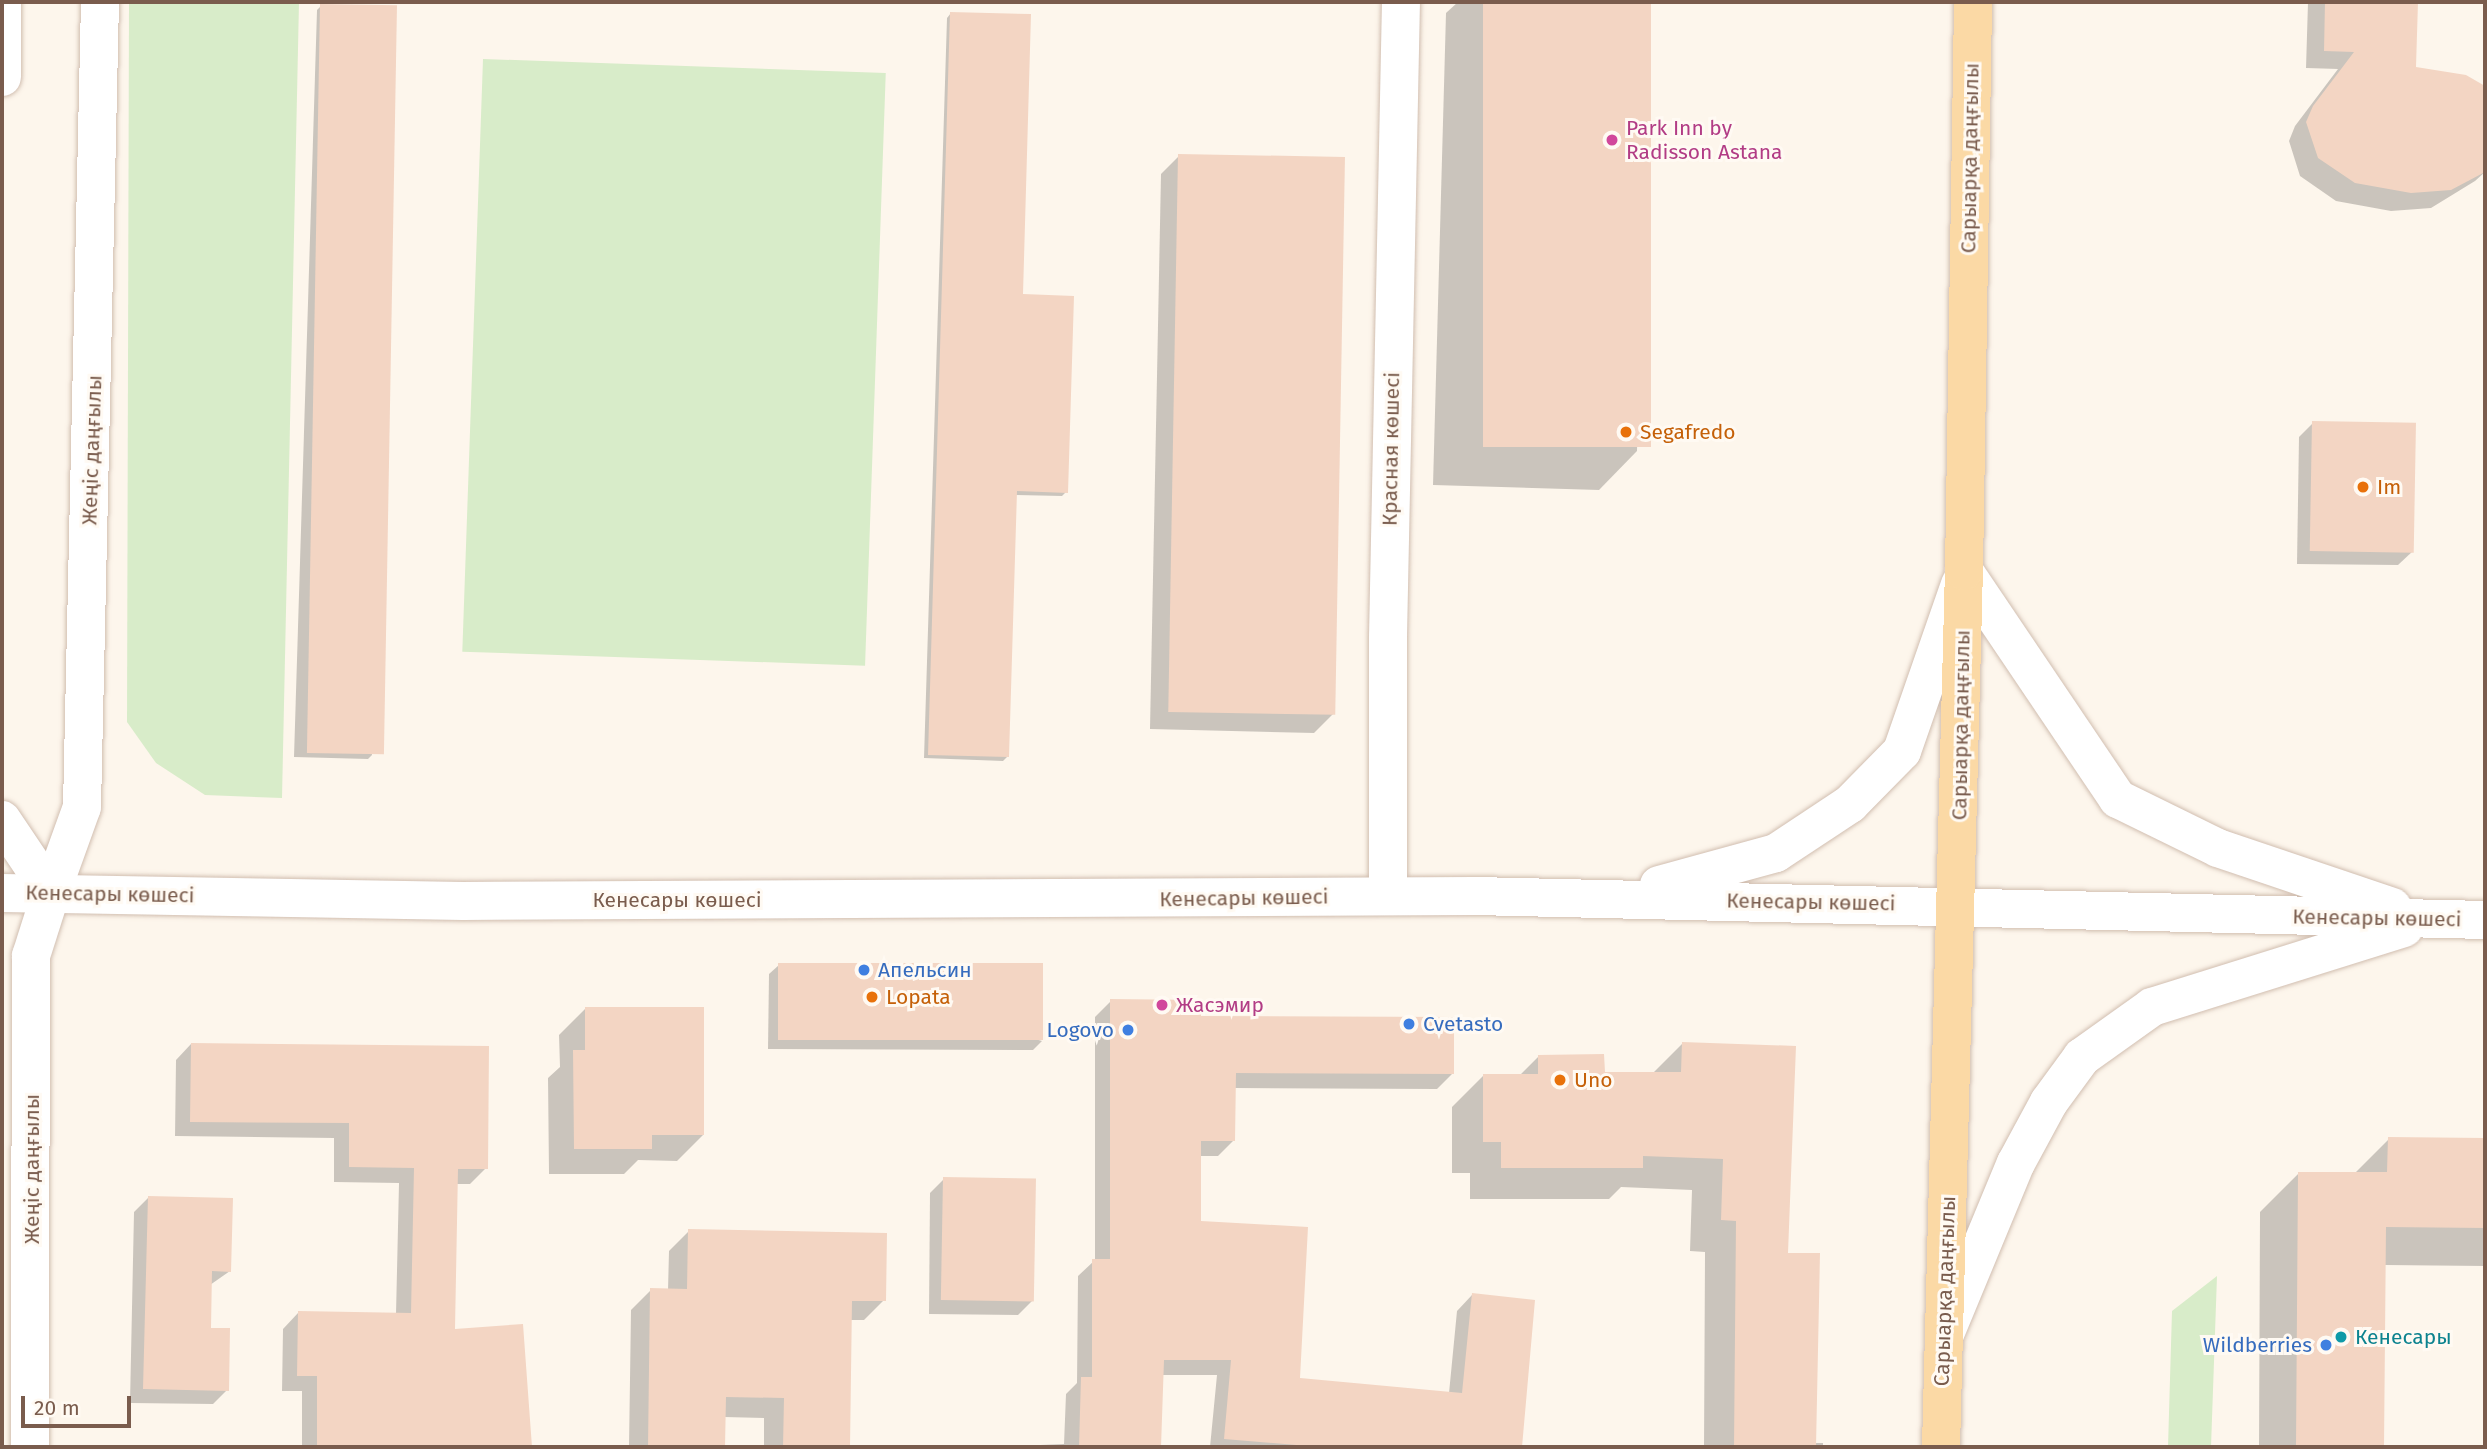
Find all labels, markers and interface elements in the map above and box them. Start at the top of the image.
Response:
street label: Сарыарқа даңғылы [1956,63,1984,253]
place label: Park Inn by Radisson Astana [1626,115,1782,165]
marker: Park Inn by Radisson Astana [1604,132,1620,148]
street label: Красная көшесі [1377,372,1405,526]
street label: Жеңіс даңғылы [77,375,107,525]
place label: Segafredo [1640,419,1736,445]
marker: Segafredo [1618,424,1634,440]
place label: Im [2377,474,2401,500]
marker: Im [2355,479,2371,495]
street label: Сарыарқа даңғылы [1947,630,1975,820]
street label: Кенесары көшесі [25,880,195,908]
street label: Кенесары көшесі [1159,884,1329,912]
street label: Кенесары көшесі [592,887,762,913]
street label: Кенесары көшесі [1726,888,1896,916]
street label: Кенесары көшесі [2292,904,2462,932]
place label: Апельсин [878,957,972,983]
marker: Апельсин [856,962,872,978]
place label: Lopata [886,984,951,1010]
marker: Lopata [864,989,880,1005]
place label: Жасэмир [1176,992,1264,1018]
marker: Жасэмир [1154,997,1170,1013]
place label: Cvetasto [1423,1011,1503,1037]
marker: Cvetasto [1401,1016,1417,1032]
place label: Logovo [1047,1017,1114,1043]
marker: Logovo [1120,1022,1136,1038]
place label: Uno [1574,1067,1612,1093]
marker: Uno [1552,1072,1568,1088]
street label: Жеңіс даңғылы [19,1094,45,1244]
street label: Сарыарқа даңғылы [1929,1195,1961,1387]
place label: Кенесары [2355,1324,2452,1350]
marker: Кенесары [2333,1329,2349,1345]
place label: Wildberries [2203,1332,2312,1358]
marker: Wildberries [2318,1337,2334,1353]
scale bar [24,1382,135,1426]
text: 20 m [34,1395,80,1421]

